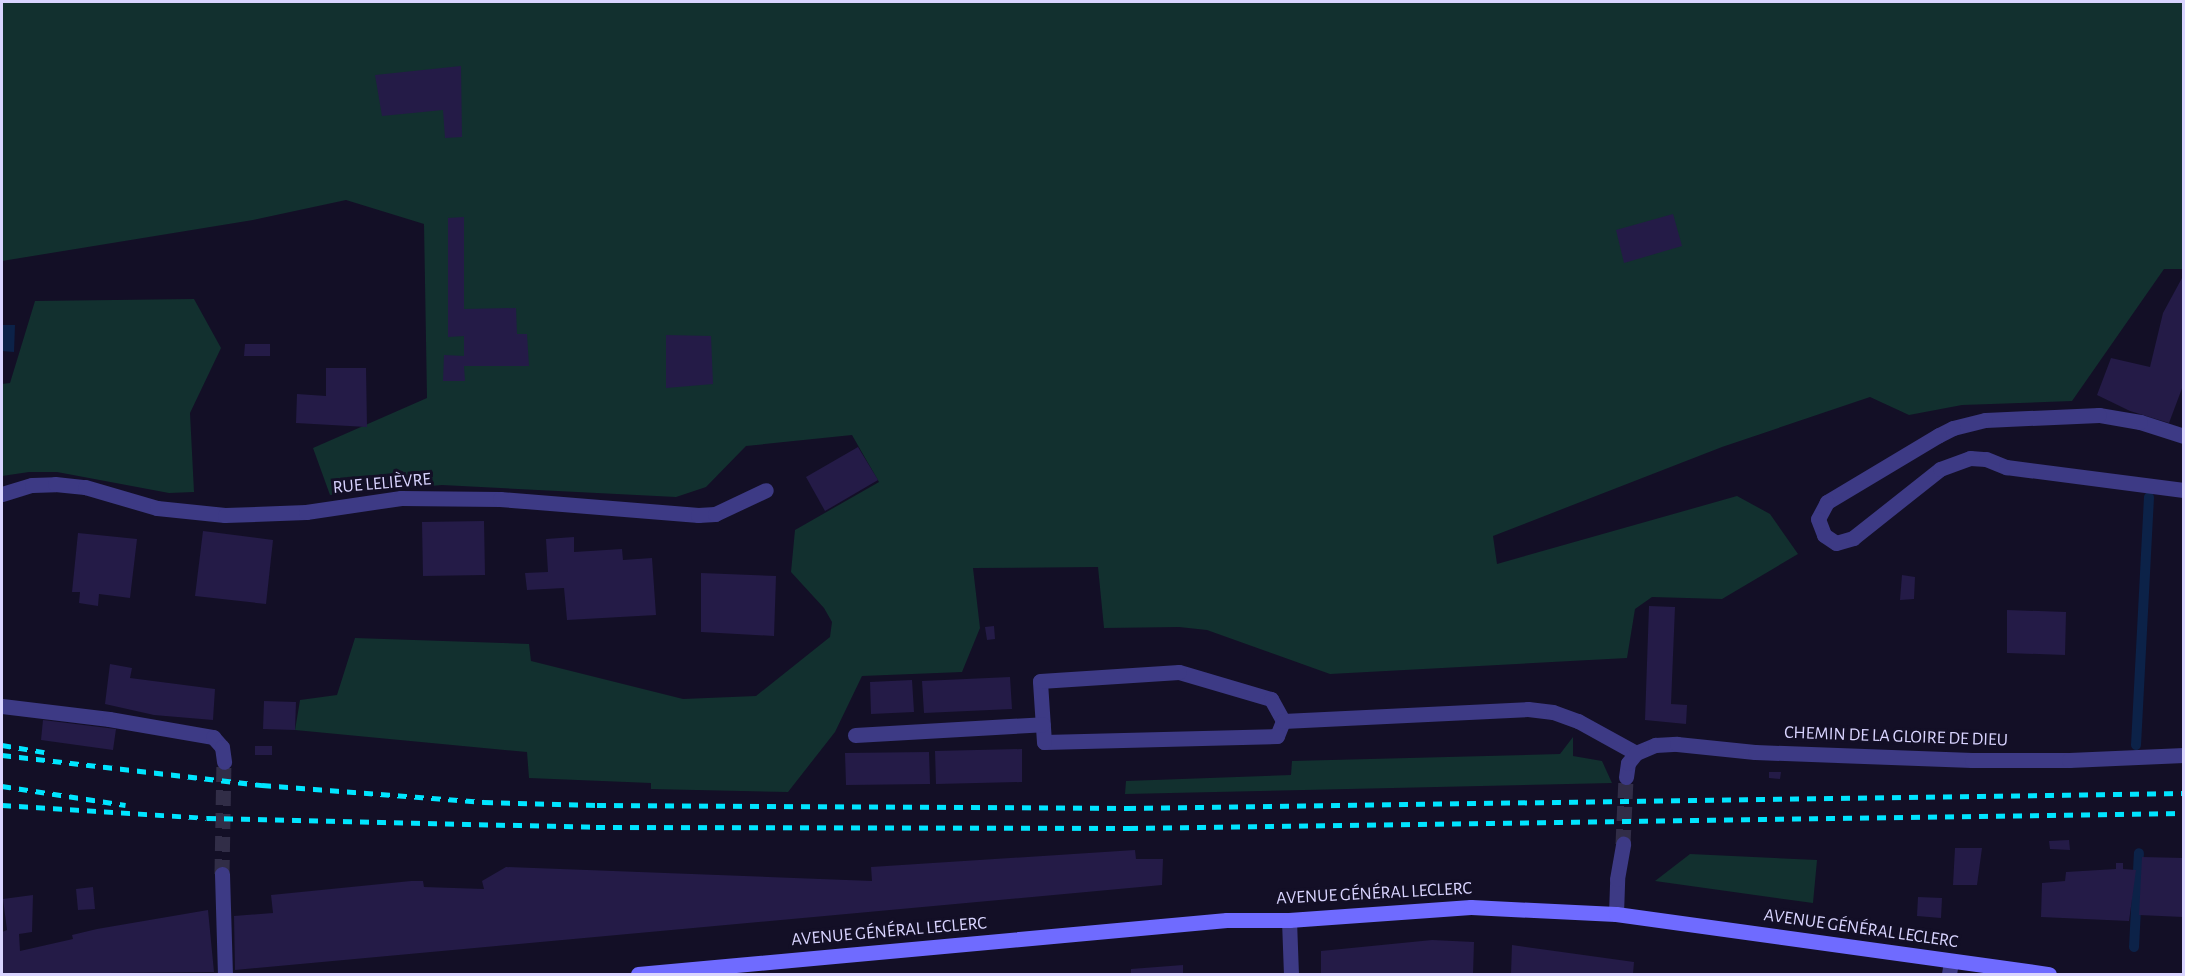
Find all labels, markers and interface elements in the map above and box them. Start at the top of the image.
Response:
street label: RUE LELIÈVRE [332,469,432,499]
street label: CHEMIN DE LA GLOIRE DE DIEU [1784,722,2008,752]
street label: AVENUE GÉNÉRAL LECLERC [1276,878,1472,910]
street label: AVENUE GÉNÉRAL LECLERC [1762,905,1960,953]
street label: AVENUE GÉNÉRAL LECLERC [790,913,988,951]

